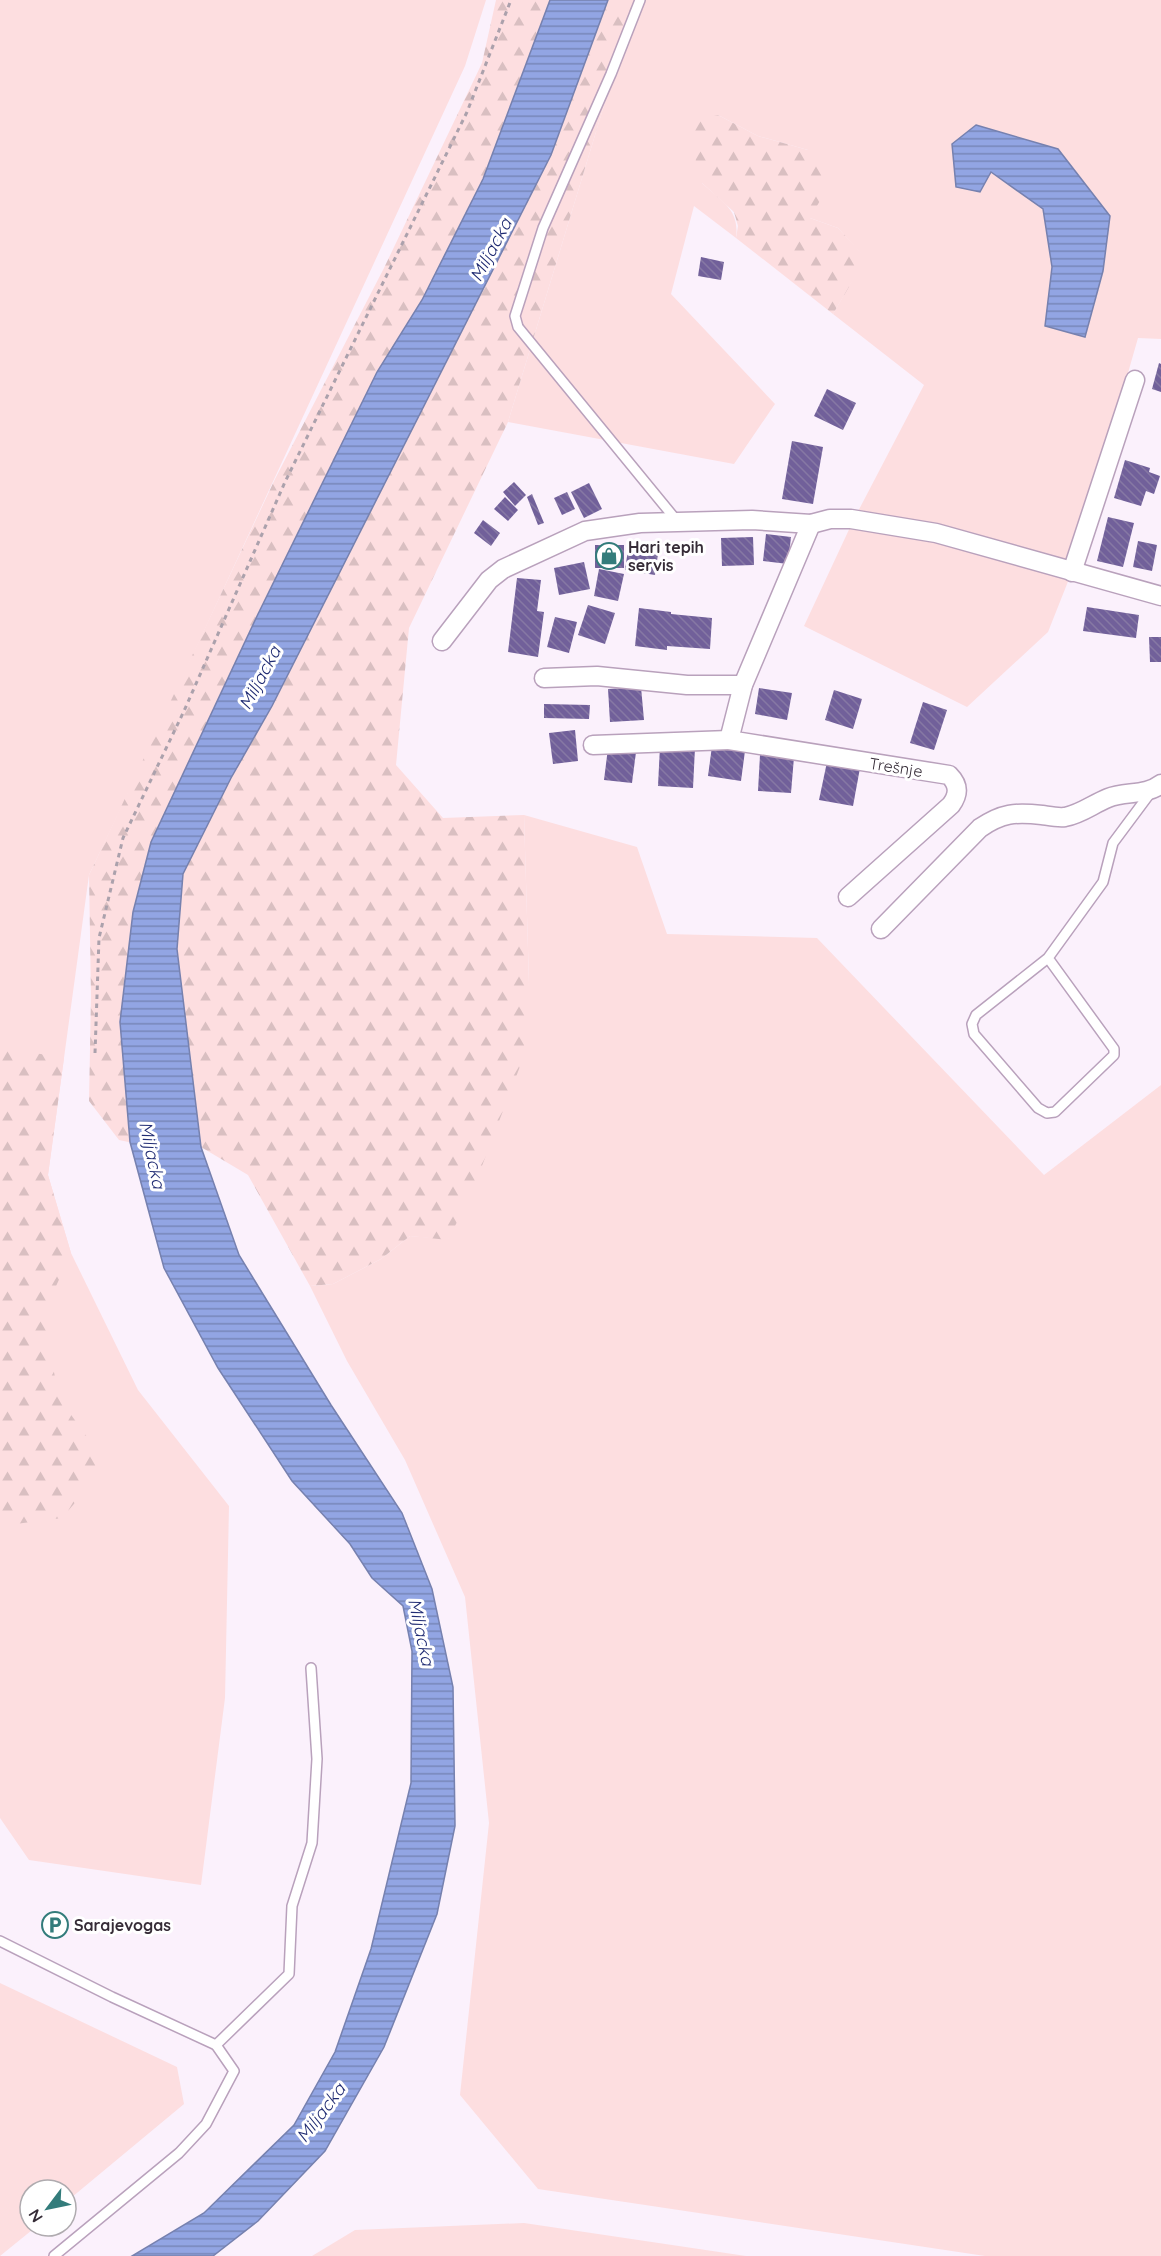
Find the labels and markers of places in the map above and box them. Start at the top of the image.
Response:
place label: Hari tepih servis [628,537,704,575]
shop icon: Hari tepih servis [594,541,624,571]
parking icon: Sarajevogas [40,1910,70,1940]
place label: Sarajevogas [74,1915,171,1935]

